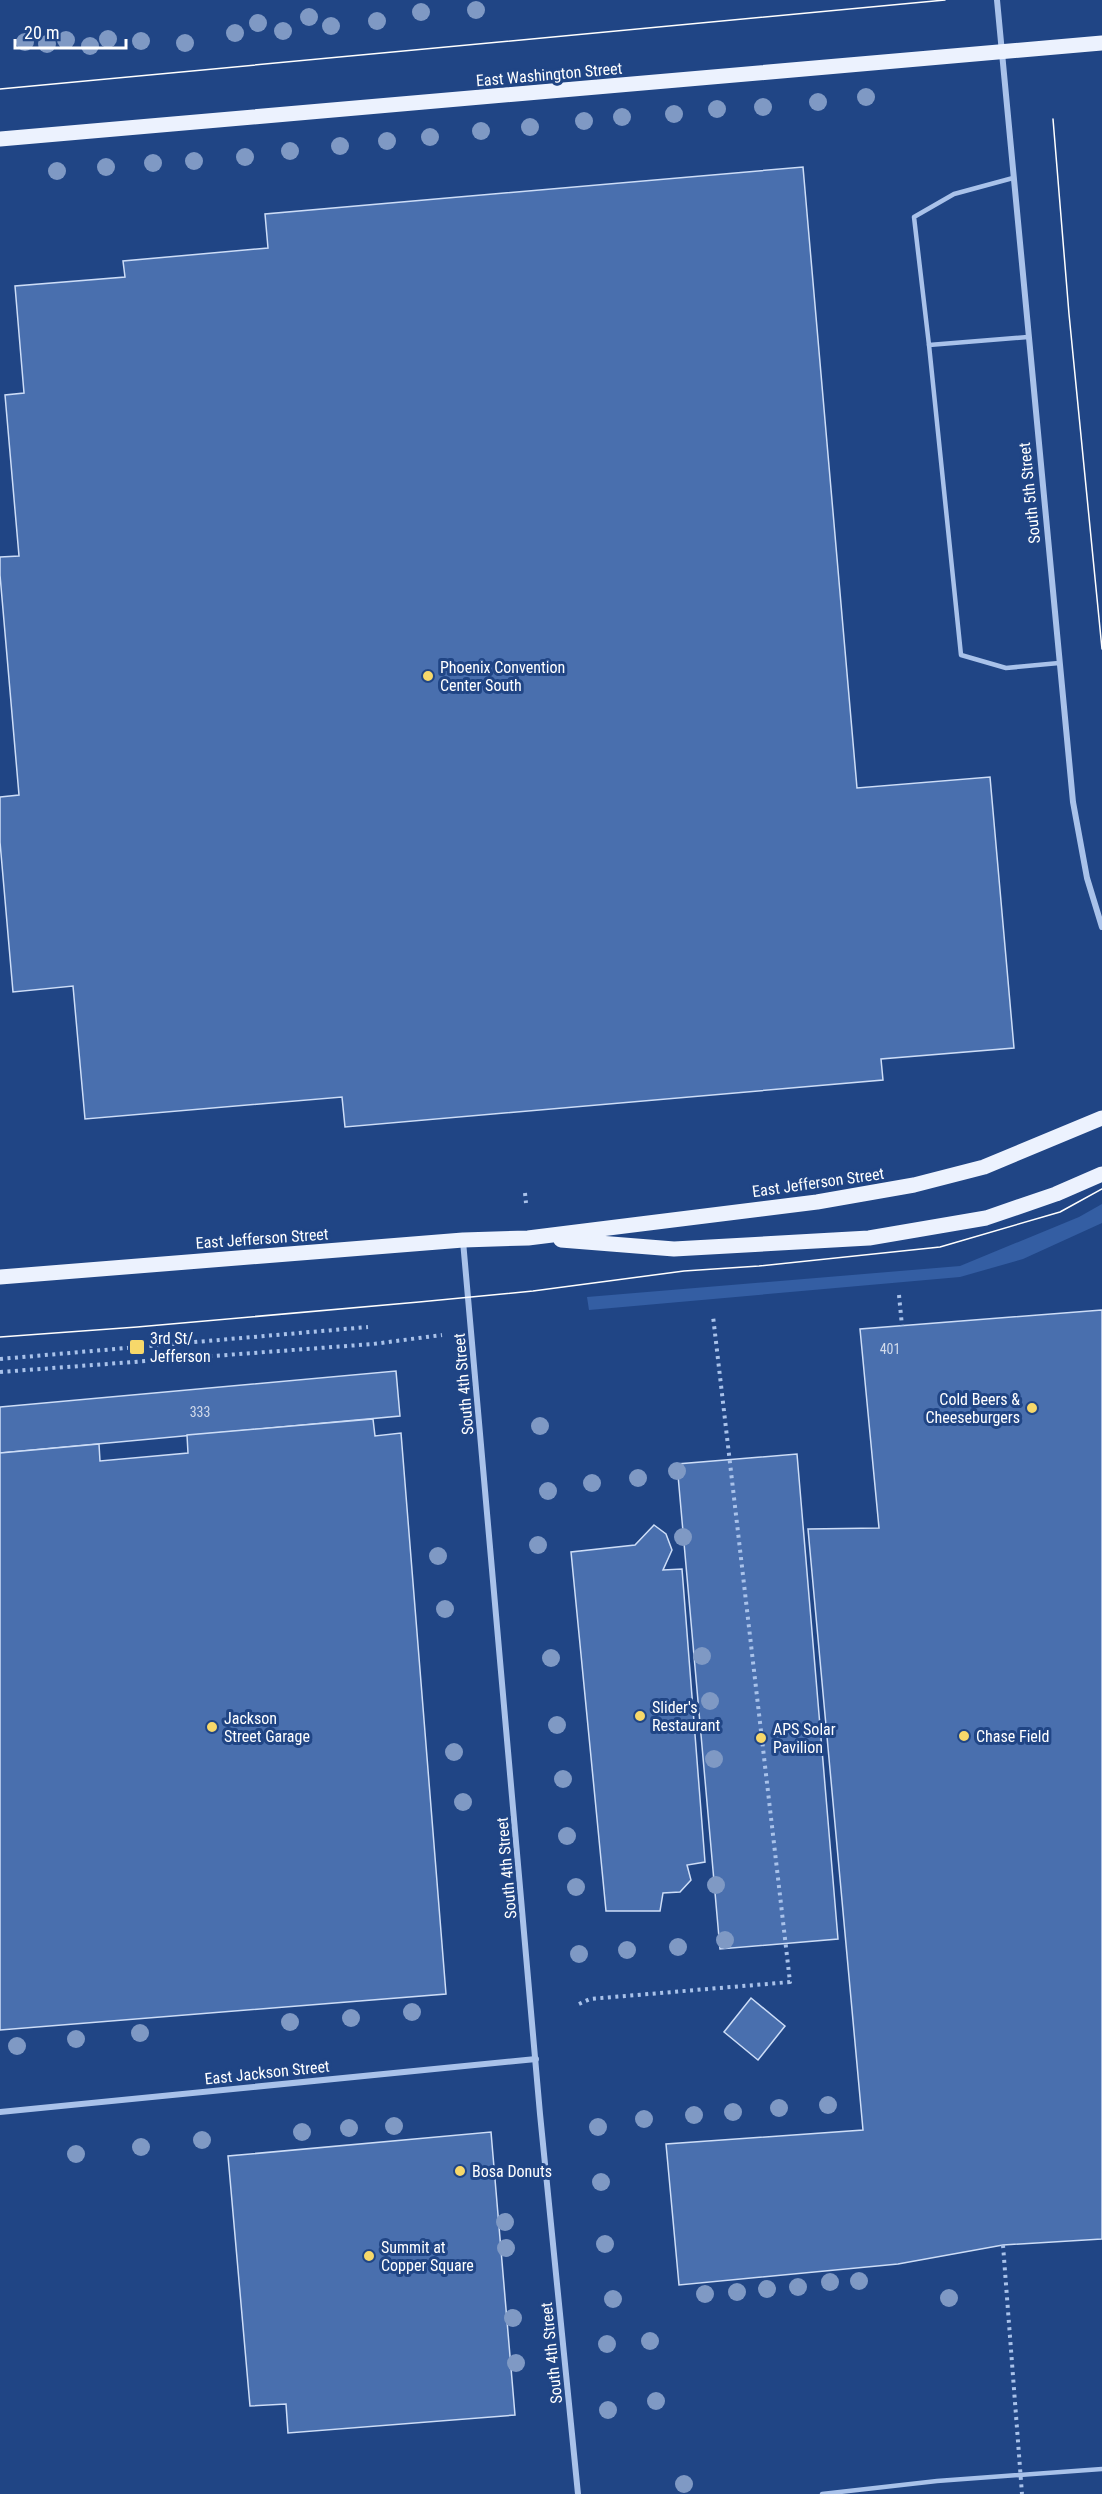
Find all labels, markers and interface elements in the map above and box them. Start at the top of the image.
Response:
scale bar [15,12,126,50]
text: 20 m [24,22,59,43]
street label: East Washington Street [475,59,623,90]
street label: South 5th Street [1015,441,1044,545]
place label: Phoenix Convention Center South [440,658,565,695]
marker: Phoenix Convention Center South [421,669,435,683]
street label: East Jefferson Street [751,1164,886,1201]
street label: East Jefferson Street [195,1224,329,1253]
place label: 3rd St/ Jefferson [150,1329,211,1366]
street label: South 4th Street [450,1332,477,1435]
marker: 3rd St/ Jefferson [128,1338,146,1356]
house number: 401 [880,1341,900,1357]
place label: Cold Beers & Cheeseburgers [925,1390,1020,1427]
marker: Cold Beers & Cheeseburgers [1025,1401,1039,1415]
house number: 333 [190,1404,210,1420]
place label: Slider's Restaurant [652,1698,720,1735]
place label: Jackson Street Garage [224,1709,310,1746]
marker: Slider's Restaurant [633,1709,647,1723]
marker: Jackson Street Garage [205,1720,219,1734]
place label: APS Solar Pavilion [773,1720,836,1757]
place label: Chase Field [976,1727,1049,1746]
marker: Chase Field [957,1729,971,1743]
marker: APS Solar Pavilion [754,1731,768,1745]
street label: South 4th Street [493,1816,520,1919]
street label: East Jackson Street [204,2056,331,2089]
place label: Bosa Donuts [472,2162,552,2181]
marker: Bosa Donuts [453,2164,467,2178]
place label: Summit at Copper Square [381,2238,474,2275]
marker: Summit at Copper Square [362,2249,376,2263]
street label: South 4th Street [537,2301,566,2405]

